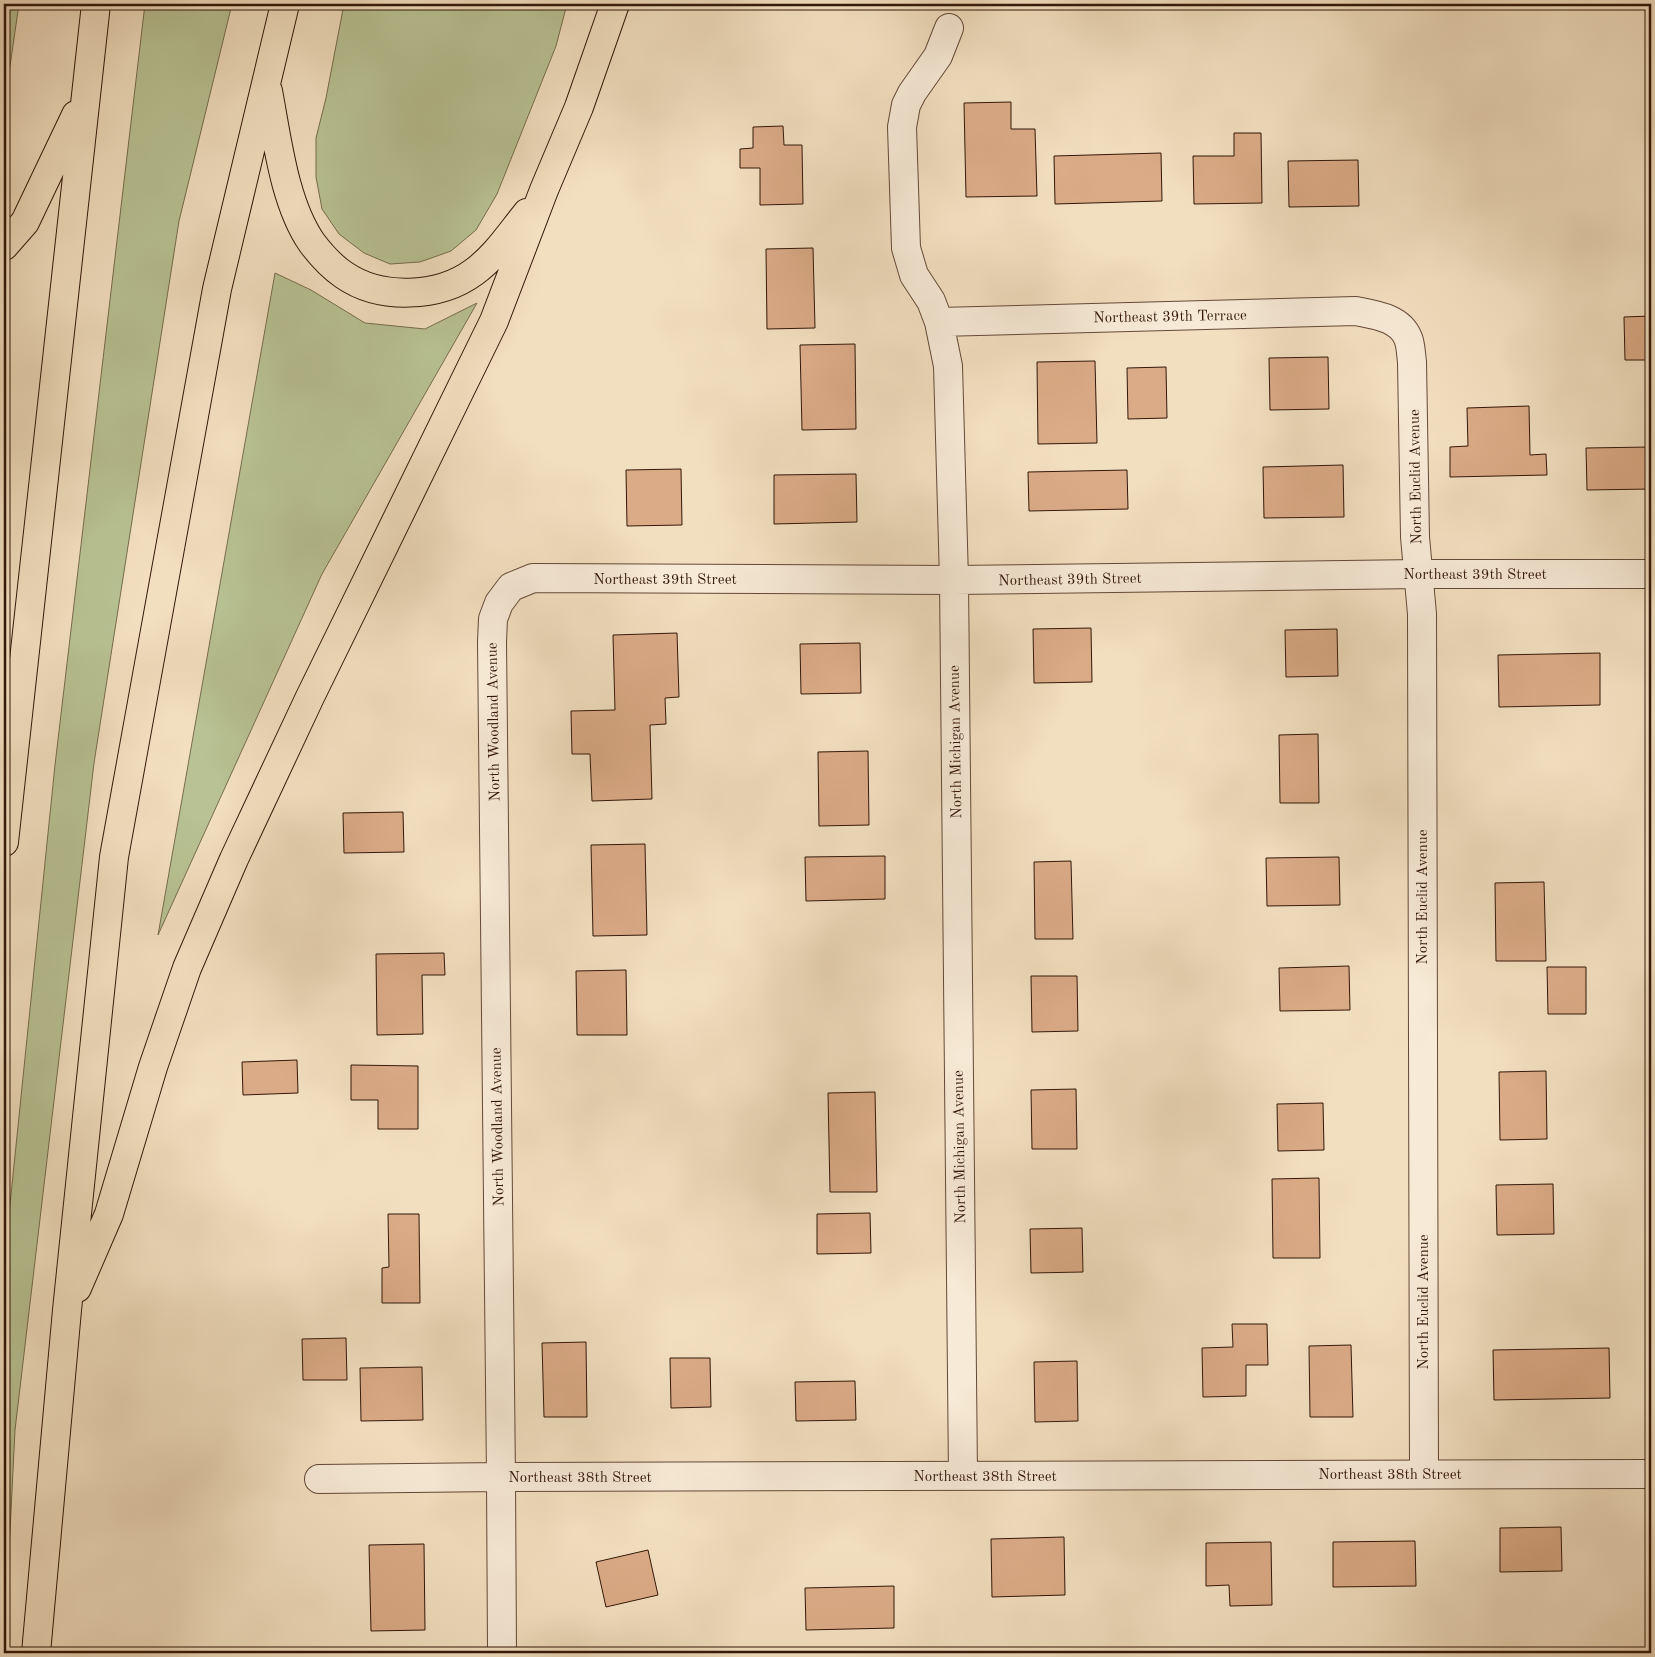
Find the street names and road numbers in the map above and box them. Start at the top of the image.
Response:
street label: Northeast 39th Terrace [1093,309,1247,326]
street label: North Euclid Avenue [1408,409,1425,545]
street label: Northeast 39th Street [1403,568,1547,583]
street label: Northeast 39th Street [998,572,1142,589]
street label: Northeast 39th Street [593,573,737,588]
street label: North Woodland Avenue [486,642,503,802]
street label: North Michigan Avenue [948,665,965,819]
street label: North Euclid Avenue [1416,829,1431,965]
street label: North Woodland Avenue [490,1047,507,1207]
street label: North Michigan Avenue [952,1070,969,1224]
street label: North Euclid Avenue [1417,1234,1432,1370]
street label: Northeast 38th Street [1318,1468,1462,1483]
street label: Northeast 38th Street [913,1470,1057,1485]
street label: Northeast 38th Street [508,1471,652,1486]

